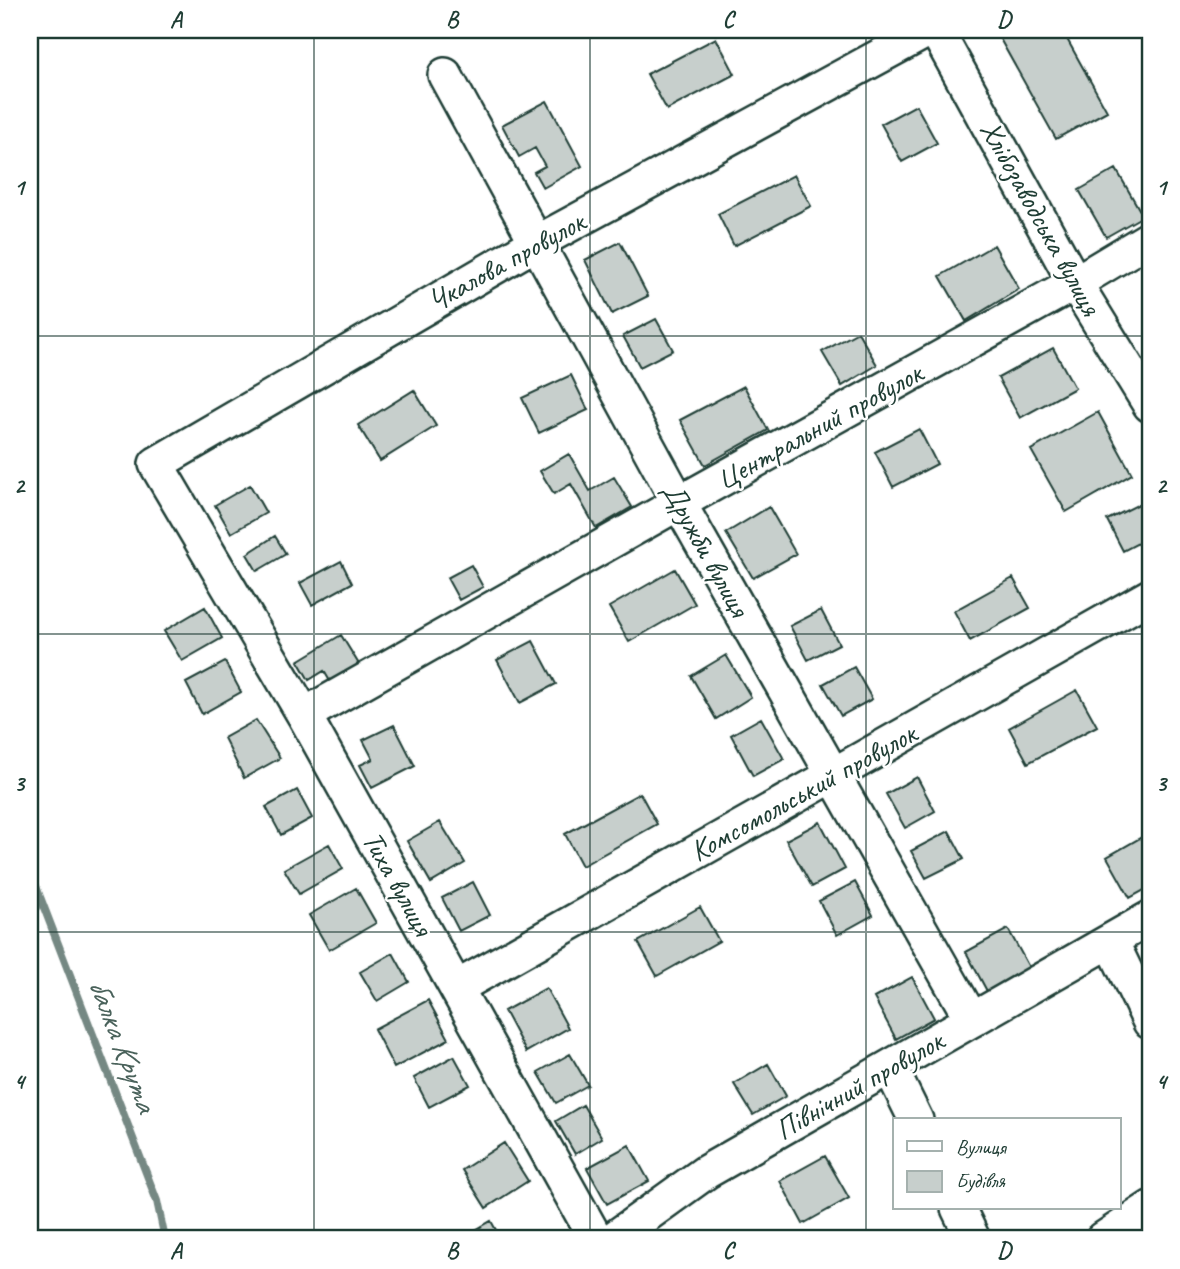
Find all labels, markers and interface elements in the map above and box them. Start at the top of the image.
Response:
text: A [170,5,184,34]
text: B [446,5,460,34]
text: C [723,5,737,34]
text: D [997,5,1013,34]
street label: Хлібозаводська вулиця [972,114,1111,323]
text: 1 [14,173,27,202]
text: 1 [1156,173,1169,202]
street label: Чкалова провулок [421,201,593,320]
street label: Центральний провулок [709,353,930,498]
text: 2 [14,471,27,500]
text: 2 [1156,471,1169,500]
street label: Дружби вулиця [654,475,760,625]
street label: Комсомольський провулок [683,713,925,870]
text: 3 [14,769,27,798]
text: 3 [1156,769,1169,798]
street label: Тиха вулиця [354,824,443,944]
water label: балка Крута [79,973,168,1120]
street label: Північний провулок [768,1020,952,1148]
text: 4 [14,1067,27,1096]
text: 4 [1156,1067,1169,1096]
legend [893,1118,1120,1210]
text: Вулиця [956,1134,1007,1160]
text: Будівля [956,1168,1006,1194]
text: A [170,1236,184,1265]
text: B [446,1236,460,1265]
text: C [723,1236,737,1265]
text: D [997,1236,1013,1265]

